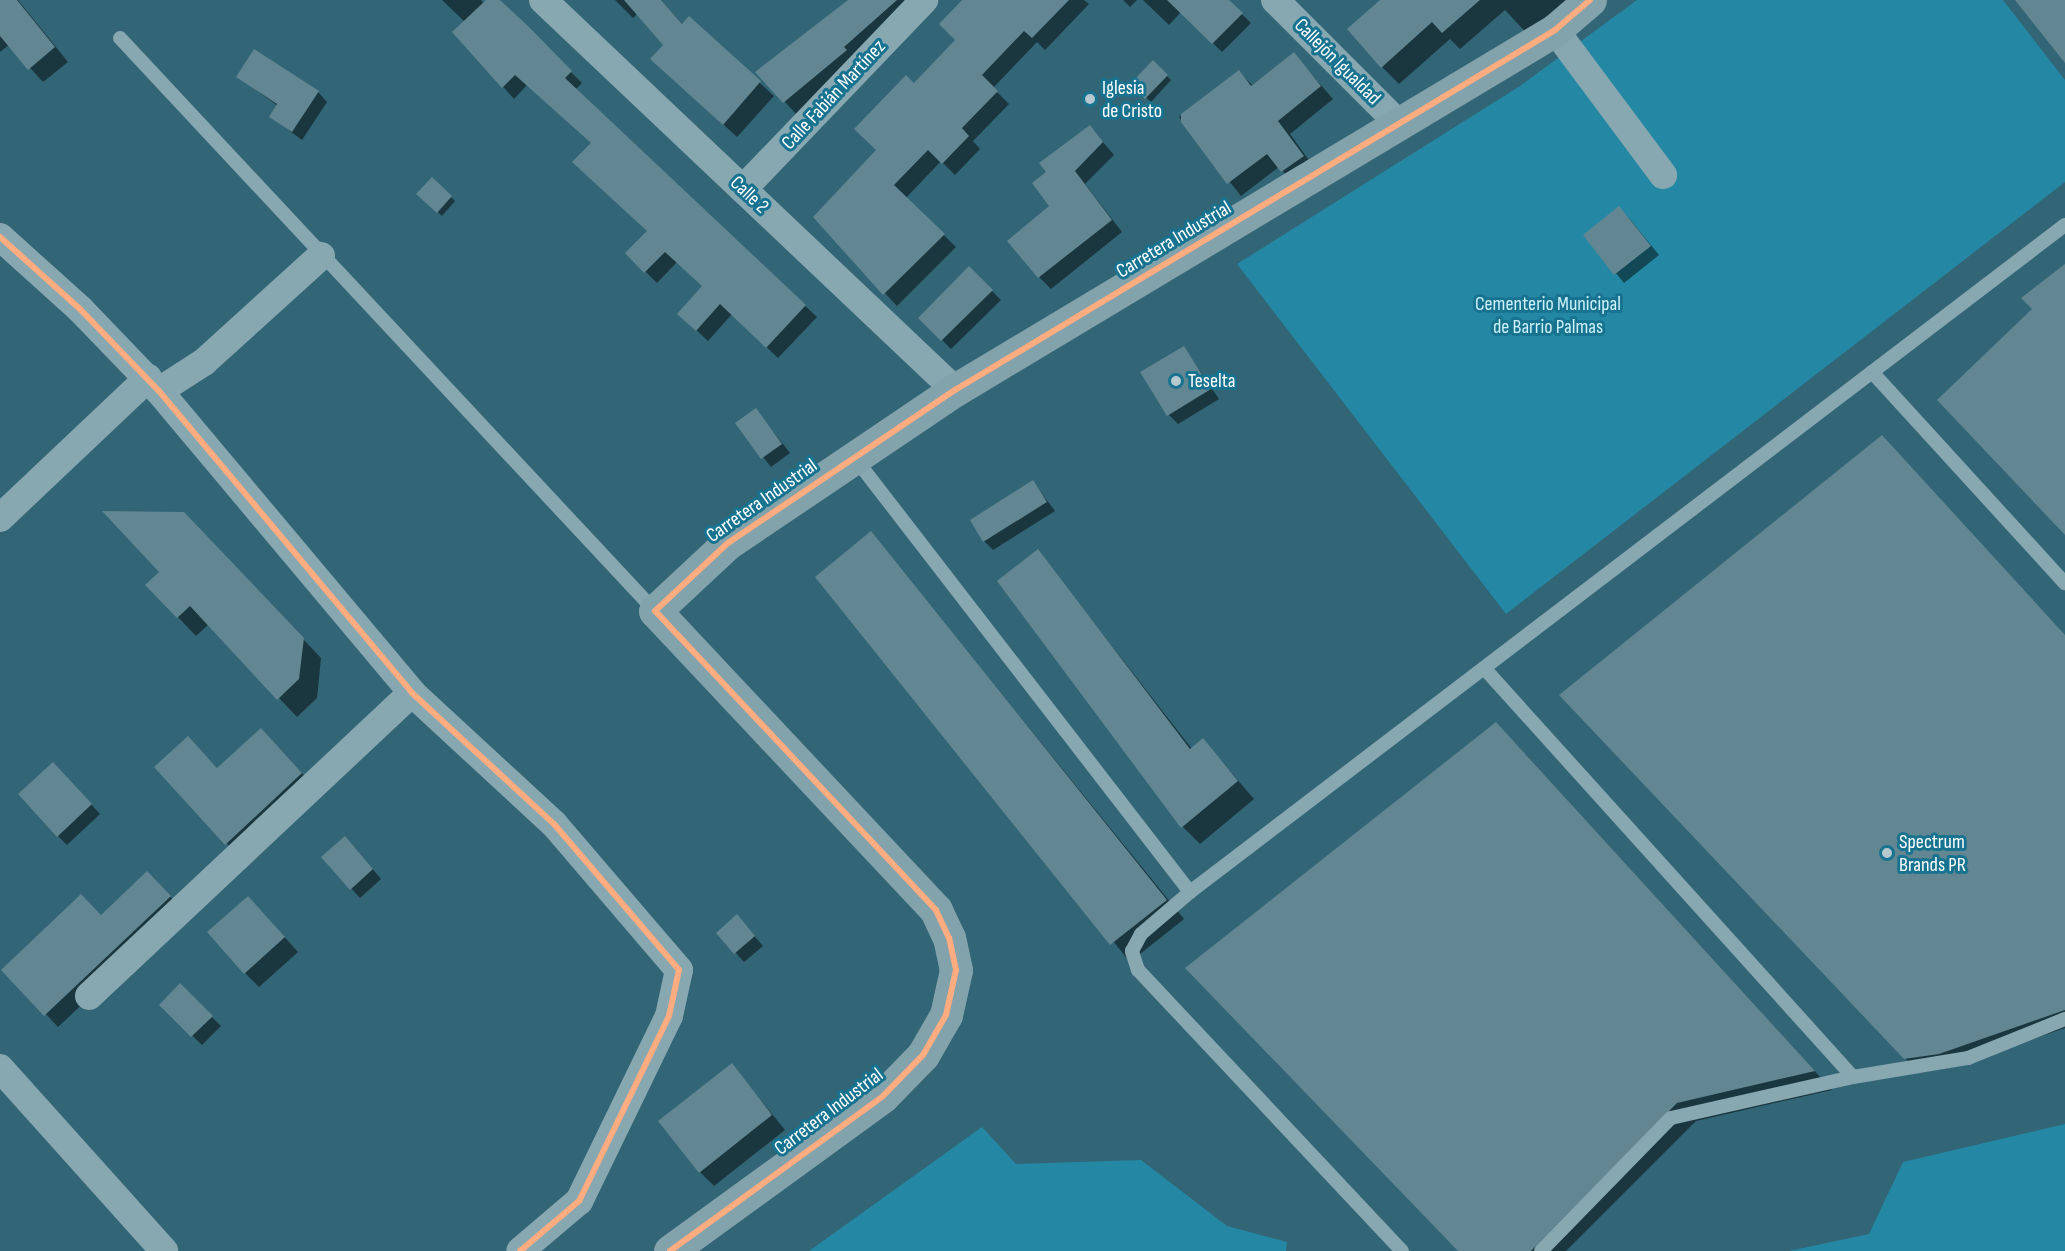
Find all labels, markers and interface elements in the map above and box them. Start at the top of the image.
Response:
street label: Callejón Igualdad [1289,14,1385,110]
street label: Calle Fabián Martínez [777,35,891,155]
place label: Iglesia de Cristo [1102,76,1162,123]
marker: Iglesia de Cristo [1083,92,1097,106]
street label: Calle 2 [725,171,773,219]
street label: Carretera Industrial [1112,196,1236,284]
park label: Cementerio Municipal de Barrio Palmas [1475,292,1621,339]
place label: Teselta [1188,369,1235,393]
marker: Teselta [1169,374,1183,388]
street label: Carretera Industrial [702,454,822,548]
place label: Spectrum Brands PR [1899,830,1966,877]
marker: Spectrum Brands PR [1880,846,1894,860]
street label: Carretera Industrial [770,1063,888,1161]

